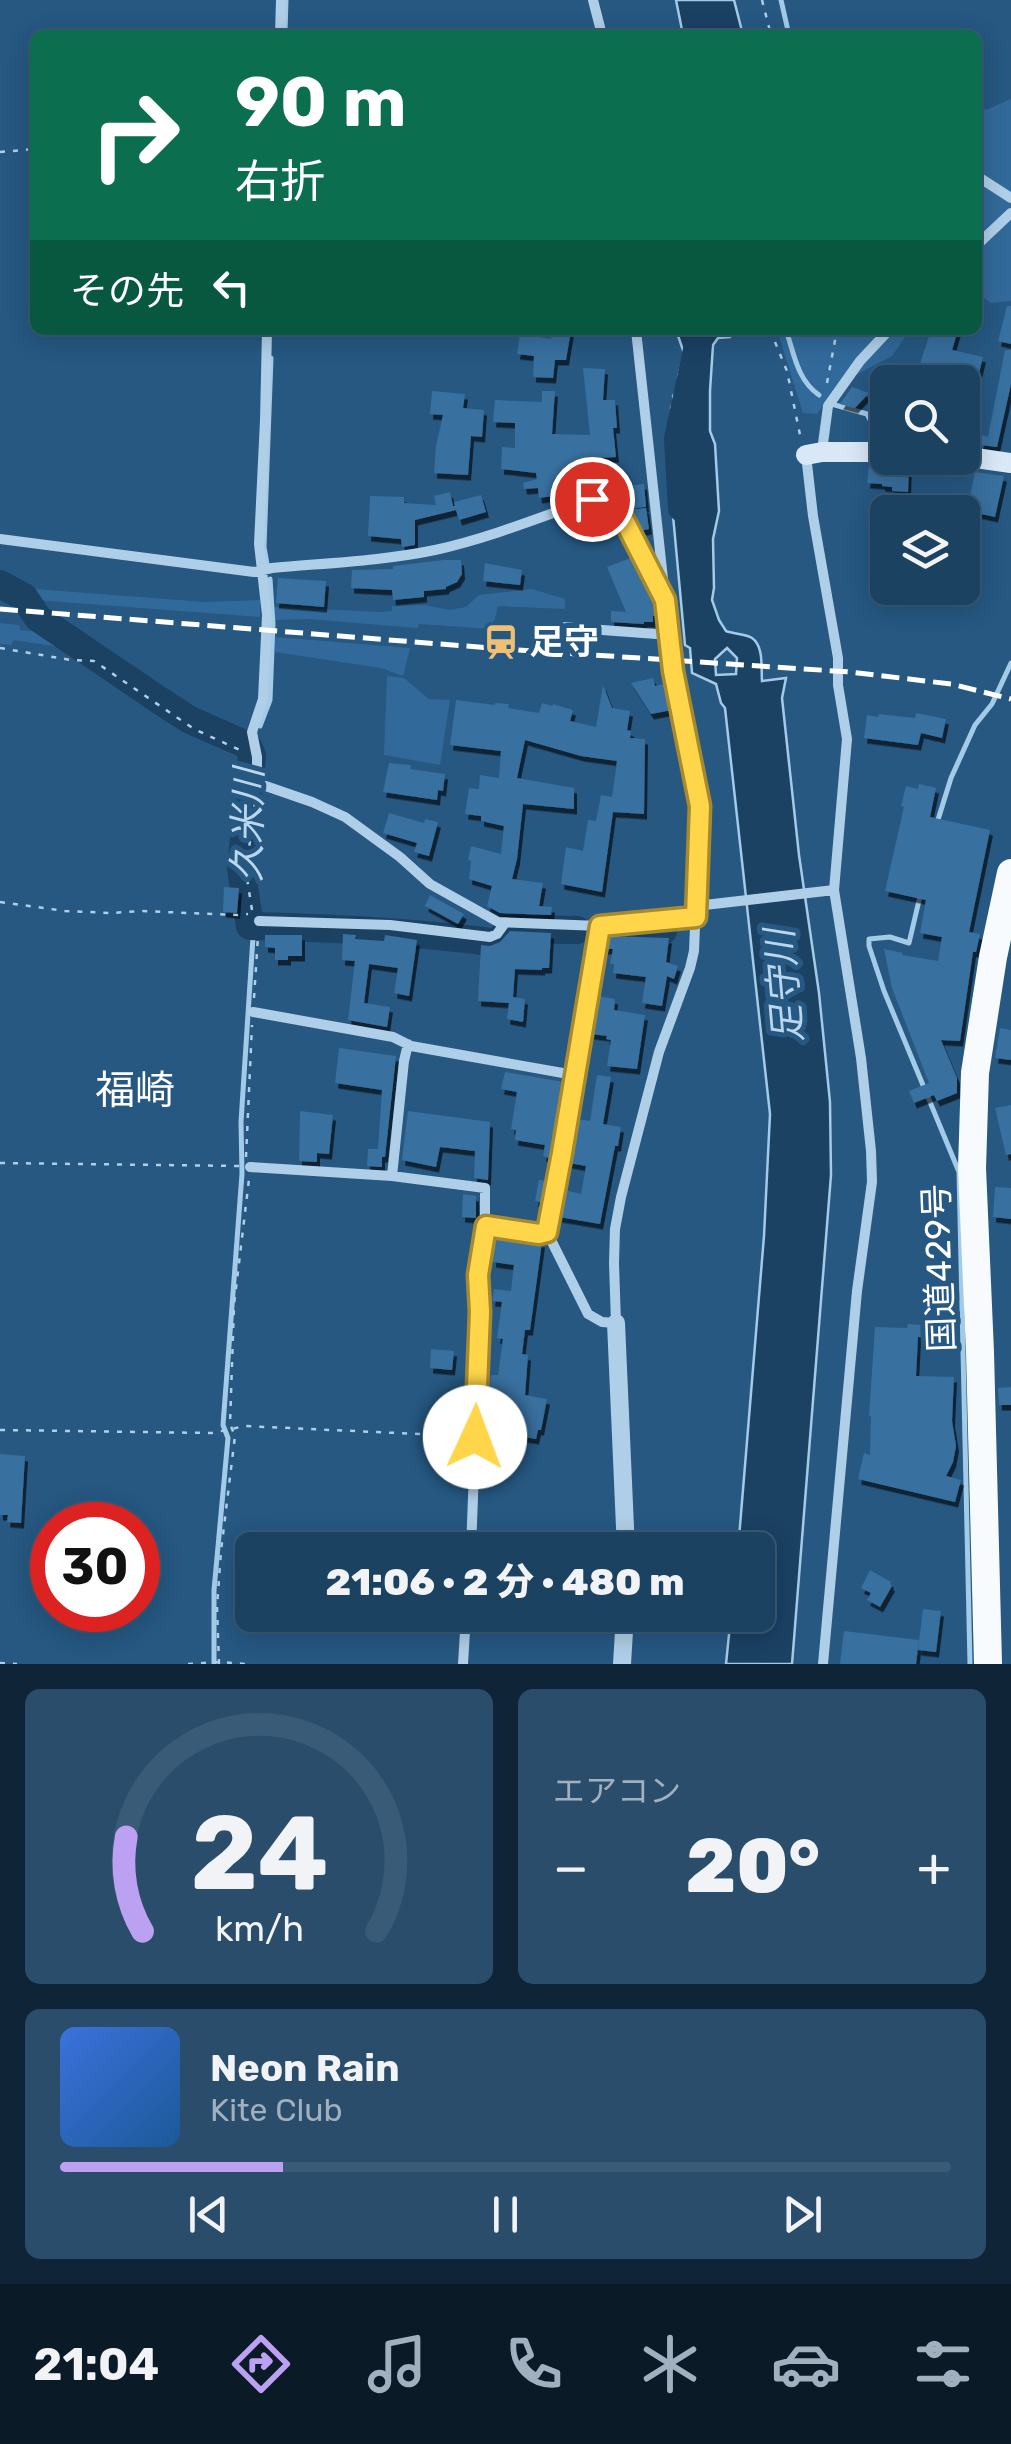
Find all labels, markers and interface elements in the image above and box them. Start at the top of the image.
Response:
text: 90 m [235,61,407,144]
icon: right [70,70,200,200]
text: 右折 [235,155,325,208]
icon: left [204,260,259,315]
text: その先 [70,268,184,314]
map controls [870,365,980,605]
button: search [870,365,980,475]
pin [550,457,635,542]
icon: arrive [565,472,620,527]
button: layers [870,495,980,605]
place label: 足守 [529,621,599,663]
station icon: 足守 [482,623,520,661]
water label: 久米川 [224,764,272,882]
water label: 足守川 [756,923,812,1045]
district label: 福崎 [95,1067,175,1114]
street label: 国道429号 [915,1183,963,1353]
position arrow [423,1385,527,1489]
speed limit sign: 30 [30,1502,160,1632]
text: 21:06 · 2 分 · 480 m [326,1559,685,1605]
text: エアコン [553,1772,681,1810]
text: 24 [190,1792,328,1915]
text: 20° [685,1822,820,1911]
text: − [553,1835,589,1900]
text: + [917,1835,951,1900]
text: km/h [214,1908,304,1950]
text: Neon Rain [210,2045,400,2091]
text: Kite Club [210,2091,343,2129]
icon: previous [181,2187,236,2242]
icon: pause [478,2187,533,2242]
icon: next [775,2187,830,2242]
icon: directions [226,2329,296,2399]
icon: music [362,2329,432,2399]
icon: phone [499,2329,569,2399]
icon: climate [635,2329,705,2399]
icon: car [771,2329,841,2399]
icon: filters [908,2329,978,2399]
text: 21:04 [33,2338,159,2391]

